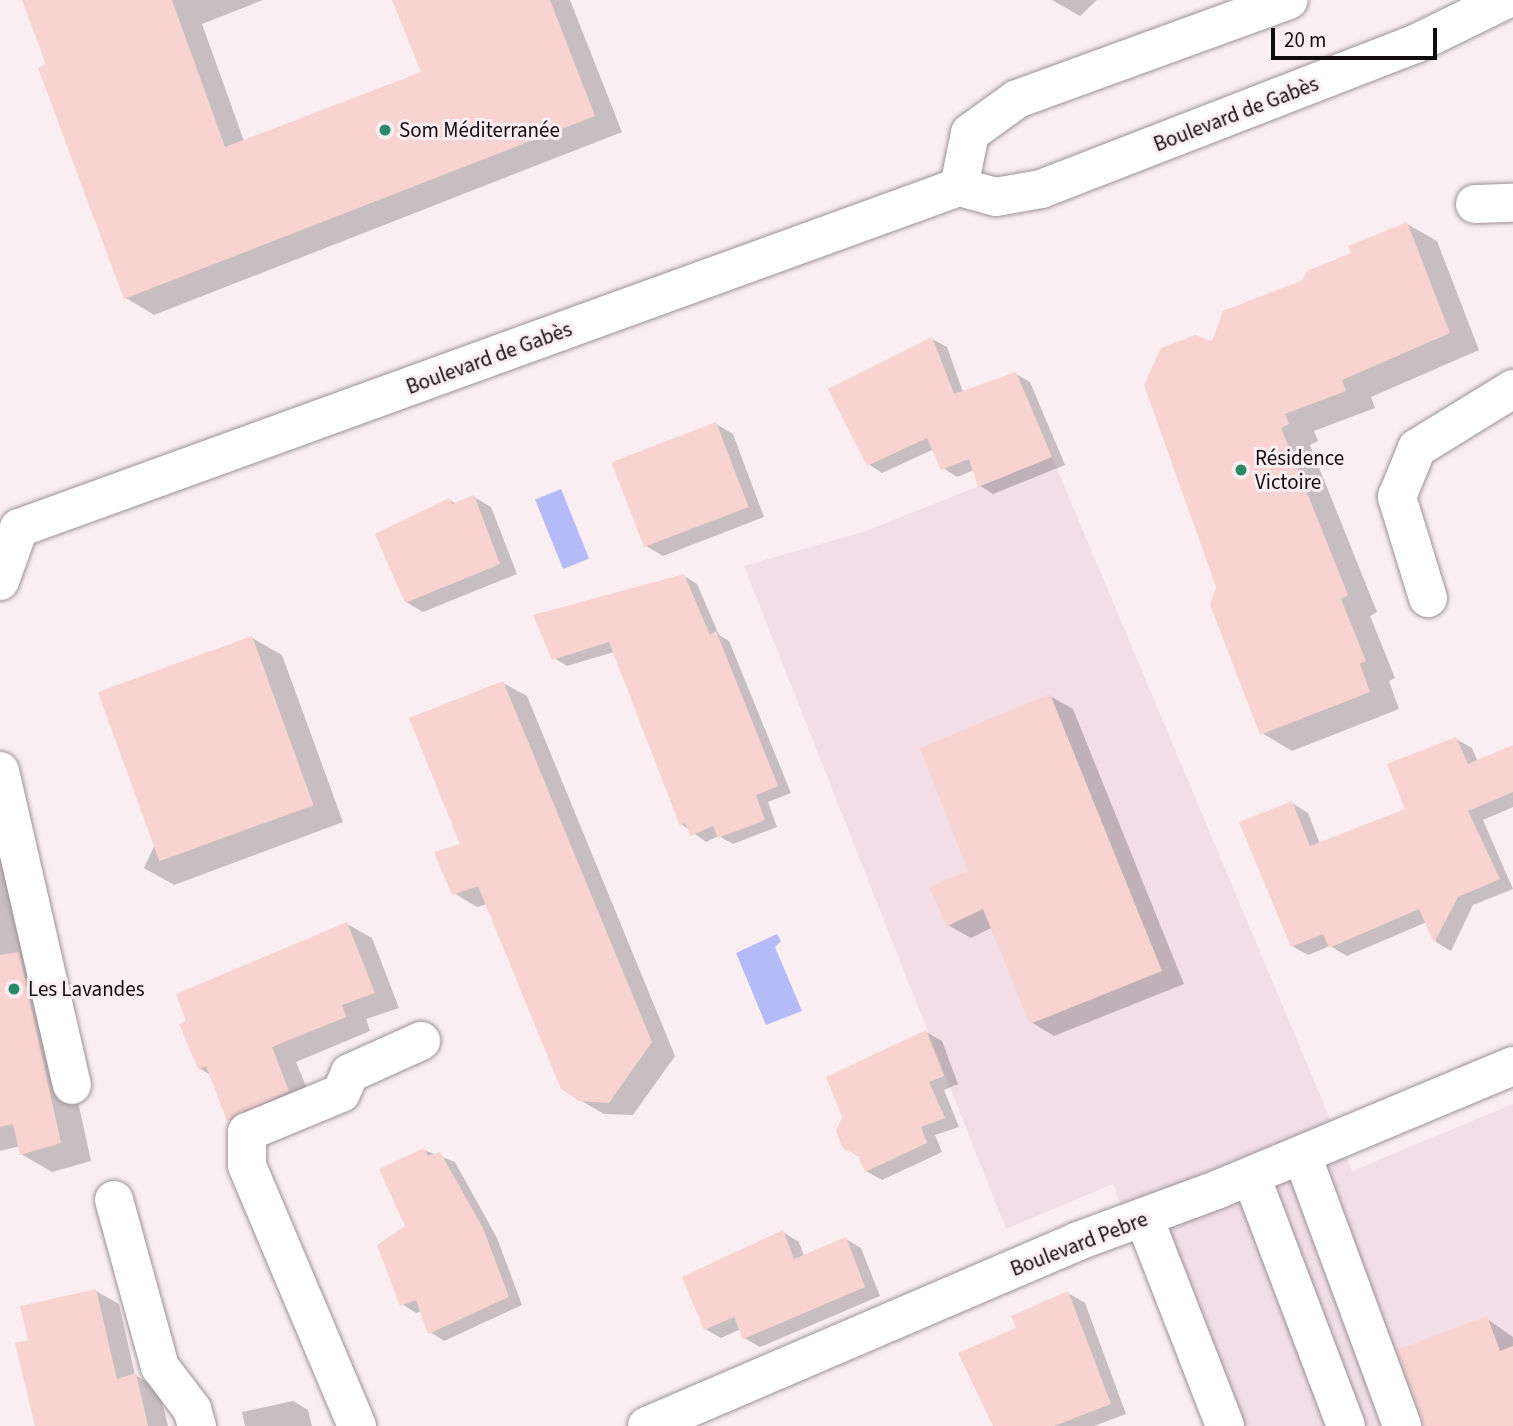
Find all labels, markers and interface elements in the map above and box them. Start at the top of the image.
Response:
scale bar [1275,14,1441,58]
text: 20 m [1284,25,1326,55]
street label: Boulevard de Gabès [1150,71,1322,157]
place label: Som Méditerranée [399,117,560,143]
marker: Som Méditerranée [377,122,393,138]
street label: Boulevard de Gabès [403,316,575,400]
place label: Résidence Victoire [1255,445,1344,495]
marker: Résidence Victoire [1233,462,1249,478]
place label: Les Lavandes [28,976,144,1002]
marker: Les Lavandes [6,981,22,997]
street label: Boulevard Pebre [1007,1206,1151,1282]

